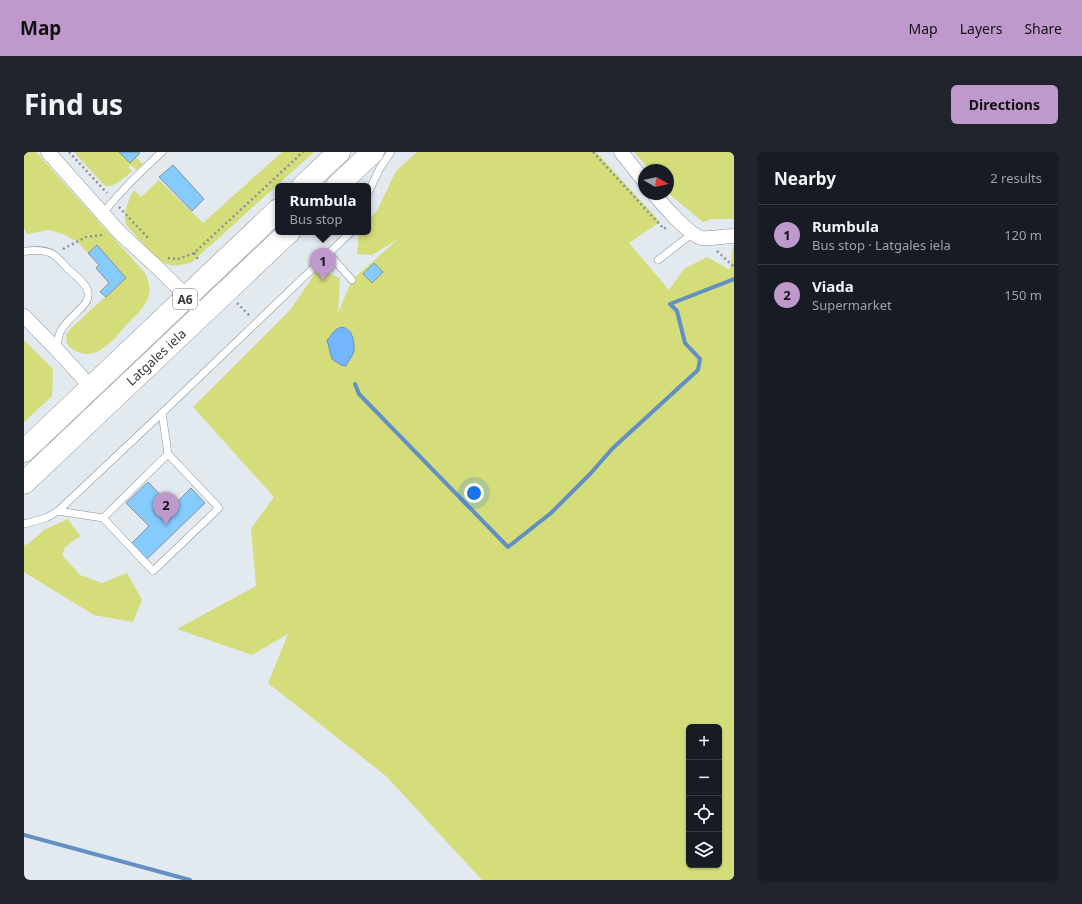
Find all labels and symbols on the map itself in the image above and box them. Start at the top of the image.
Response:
north arrow [638,164,674,200]
pin: 1 [310,248,336,281]
road number: A6 [173,289,197,309]
street label: Latgales iela [122,325,190,389]
your location [464,483,484,503]
pin: 2 [153,492,179,525]

